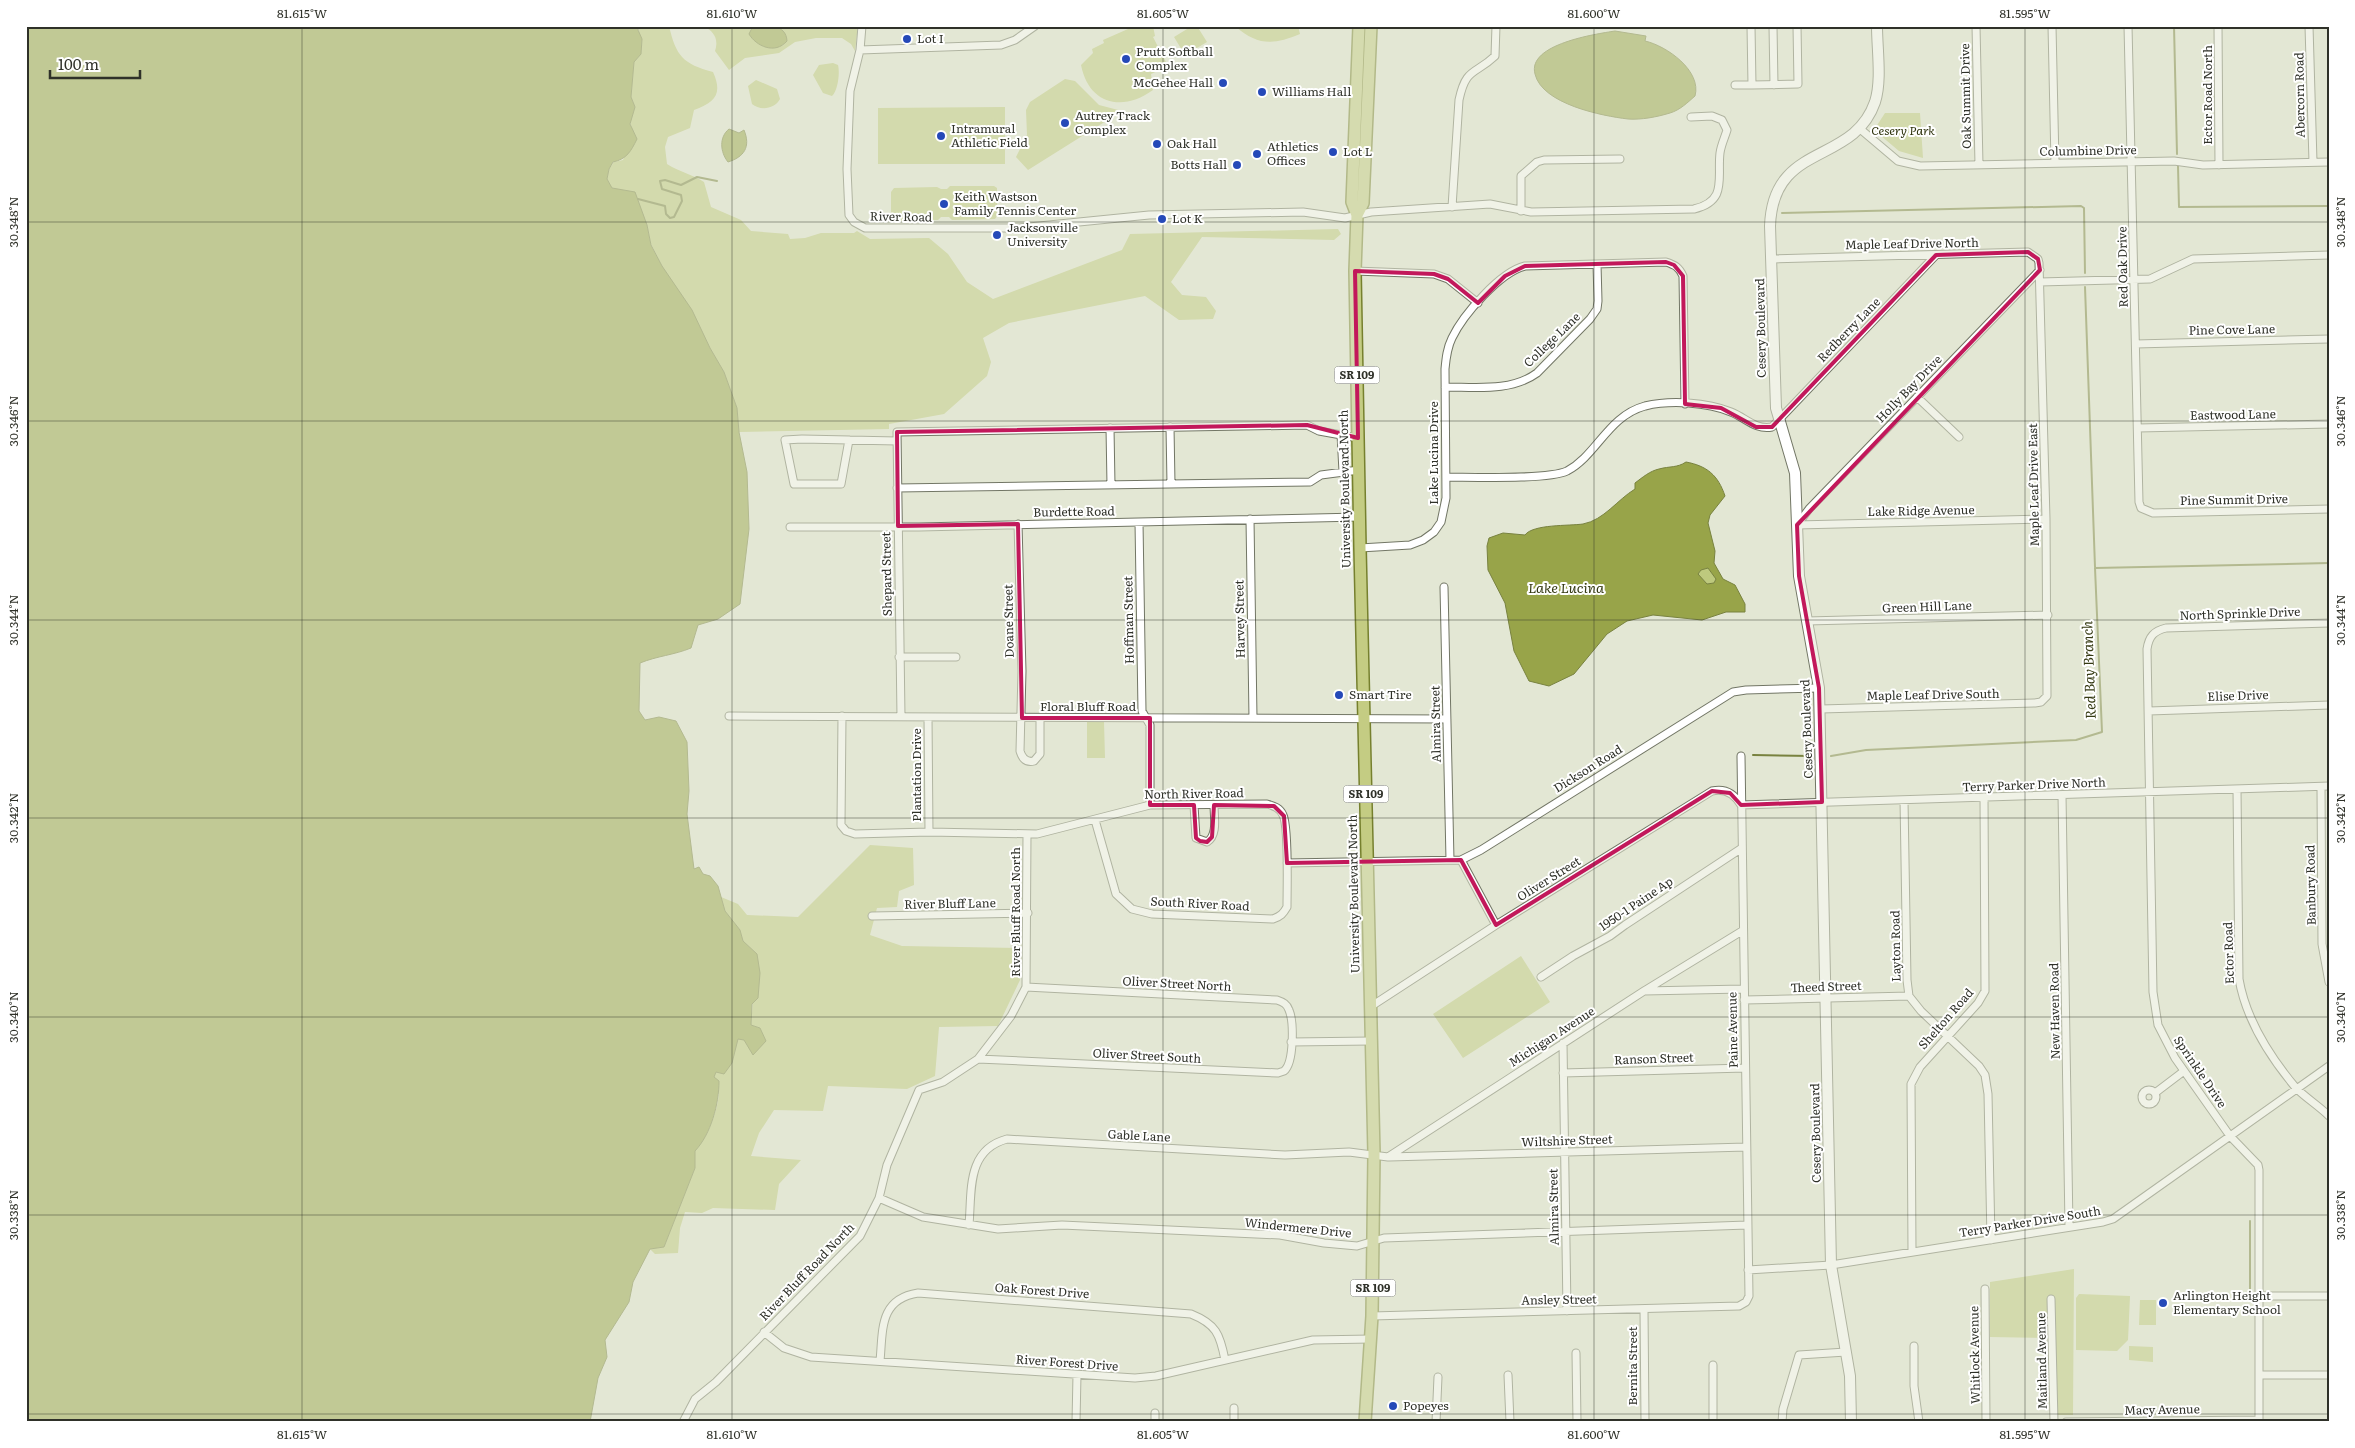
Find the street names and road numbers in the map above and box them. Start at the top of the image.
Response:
street label: Oak Summit Drive [1955,43,1975,149]
street label: Ector Road North [2198,45,2216,145]
street label: Abercorn Road [2289,51,2309,138]
street label: Columbine Drive [2039,140,2137,160]
street label: River Road [870,206,933,226]
street label: Red Oak Drive [2112,226,2132,308]
street label: Maple Leaf Drive North [1845,233,1979,253]
street label: Cesery Boulevard [1750,277,1770,378]
street label: Redberry Lane [1813,293,1884,366]
street label: College Lane [1519,308,1584,371]
street label: Pine Cove Lane [2189,319,2275,339]
street label: Holly Bay Drive [1871,350,1945,426]
road number: SR 109 [1334,366,1380,384]
street label: Lake Lucina Drive [1424,401,1442,505]
street label: Eastwood Lane [2190,404,2276,424]
street label: University Boulevard North [1334,410,1354,568]
street label: Maple Leaf Drive East [2023,423,2043,547]
street label: Pine Summit Drive [2180,489,2288,509]
street label: Lake Ridge Avenue [1867,500,1975,520]
street label: Burdette Road [1033,501,1116,521]
street label: Shepard Street [876,531,896,616]
street label: Hoffman Street [1118,576,1138,664]
street label: Harvey Street [1229,579,1249,658]
street label: Doane Street [998,584,1018,658]
street label: Green Hill Lane [1882,595,1972,617]
street label: North Sprinkle Drive [2179,602,2301,624]
street label: Cesery Boulevard [1795,678,1817,779]
street label: Maple Leaf Drive South [1866,684,2000,704]
street label: Almira Street [1425,685,1445,763]
street label: Elise Drive [2207,685,2269,705]
street label: Floral Bluff Road [1040,697,1137,715]
street label: Plantation Drive [907,728,925,822]
street label: Dickson Road [1550,739,1626,797]
street label: Terry Parker Drive North [1962,772,2106,796]
street label: North River Road [1144,783,1245,803]
road number: SR 109 [1344,786,1388,802]
street label: University Boulevard North [1343,815,1363,973]
street label: Banbury Road [2300,844,2320,926]
street label: River Bluff Road North [1006,847,1024,977]
street label: Oliver Street [1513,851,1584,905]
street label: 1950-1 Paine Ap [1595,872,1676,935]
street label: South River Road [1150,891,1251,915]
street label: River Bluff Lane [904,893,996,913]
street label: Layton Road [1885,909,1905,982]
street label: Ector Road [2218,921,2238,985]
street label: New Haven Road [2044,962,2064,1060]
street label: Oliver Street North [1122,971,1232,995]
street label: Theed Street [1790,976,1862,996]
street label: Shelton Road [1913,983,1977,1053]
street label: Paine Avenue [1722,992,1742,1068]
street label: Michigan Avenue [1505,1002,1598,1071]
street label: Sprinkle Drive [2170,1032,2232,1111]
street label: Oliver Street South [1092,1043,1202,1067]
street label: Ranson Street [1614,1048,1694,1068]
street label: Cesery Boulevard [1805,1082,1825,1183]
street label: Gable Lane [1107,1124,1171,1146]
street label: Wiltshire Street [1521,1129,1613,1151]
street label: Almira Street [1543,1168,1563,1246]
street label: Terry Parker Drive South [1958,1201,2102,1241]
street label: Windermere Drive [1244,1212,1352,1242]
street label: River Bluff Road North [755,1218,858,1324]
street label: Oak Forest Drive [994,1278,1090,1302]
road number: SR 109 [1350,1280,1396,1296]
street label: Ansley Street [1521,1289,1597,1309]
street label: Whitlock Avenue [1964,1306,1984,1404]
street label: Maitland Avenue [2031,1312,2051,1410]
street label: Bernita Street [1623,1326,1641,1406]
street label: River Forest Drive [1015,1349,1119,1375]
street label: Macy Avenue [2124,1399,2200,1419]

